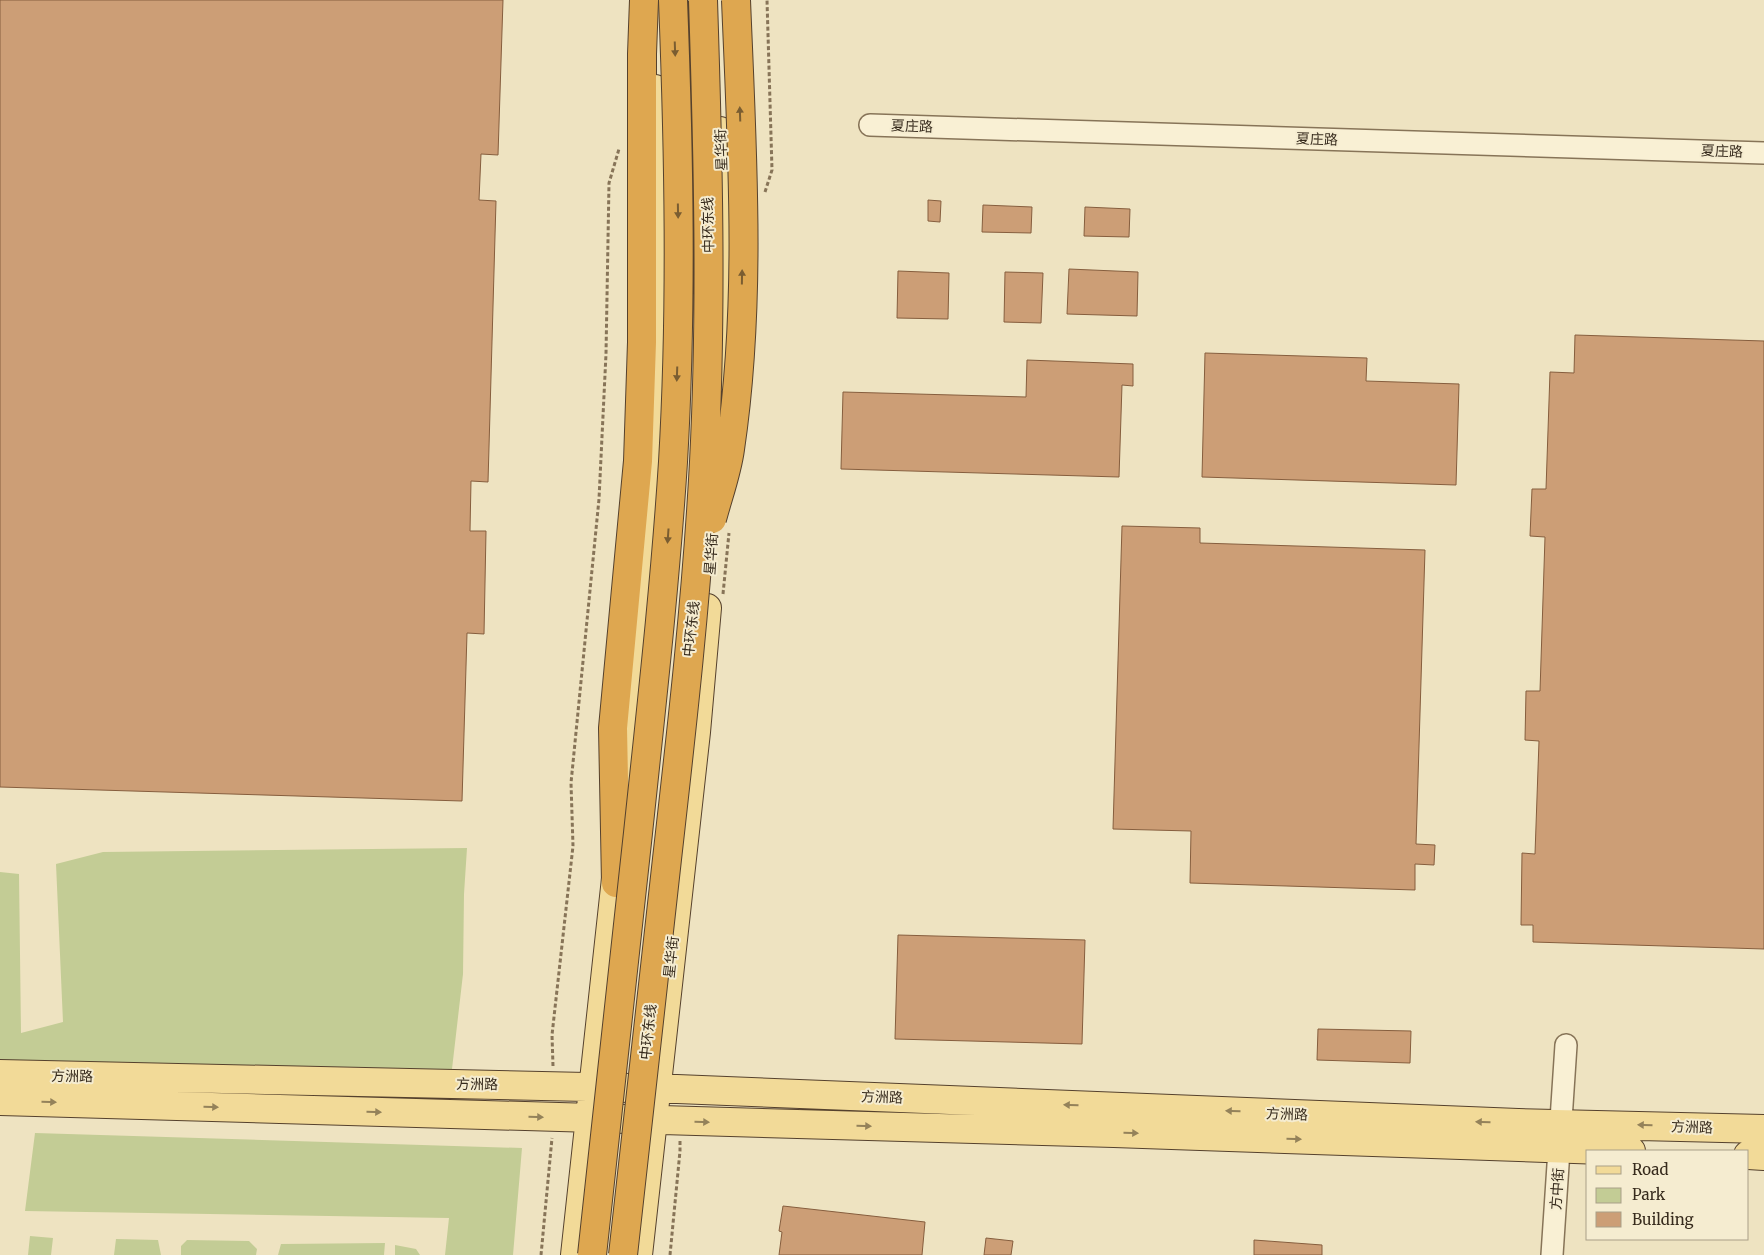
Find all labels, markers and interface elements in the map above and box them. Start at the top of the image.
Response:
one-way arrow [671,41,679,57]
one-way arrow [736,106,744,122]
street label: 夏庄路 [891,116,933,136]
street label: 星华街 [711,129,731,171]
street label: 夏庄路 [1296,129,1338,149]
street label: 夏庄路 [1701,141,1743,161]
street label: 中环东线 [699,197,717,253]
one-way arrow [674,203,682,219]
one-way arrow [738,268,746,284]
one-way arrow [672,366,680,382]
one-way arrow [663,528,671,544]
street label: 星华街 [701,532,721,576]
street label: 中环东线 [679,600,703,658]
street label: 星华街 [660,935,682,979]
street label: 中环东线 [636,1003,660,1061]
street label: 方洲路 [51,1067,93,1085]
street label: 方洲路 [456,1075,498,1093]
street label: 方洲路 [861,1087,903,1107]
one-way arrow [41,1098,57,1106]
one-way arrow [1062,1100,1078,1108]
one-way arrow [203,1103,219,1111]
street label: 方洲路 [1266,1104,1308,1124]
one-way arrow [1225,1107,1241,1115]
one-way arrow [366,1108,382,1116]
one-way arrow [528,1113,544,1121]
one-way arrow [1475,1117,1491,1125]
street label: 方洲路 [1671,1117,1713,1137]
one-way arrow [694,1118,710,1126]
one-way arrow [1637,1121,1653,1129]
one-way arrow [856,1122,872,1130]
one-way arrow [1124,1130,1140,1138]
one-way arrow [1286,1136,1302,1144]
legend [1586,1150,1749,1240]
text: Road [1632,1160,1668,1179]
street label: 方中街 [1547,1167,1567,1211]
text: Park [1632,1185,1666,1204]
text: Building [1632,1210,1694,1229]

